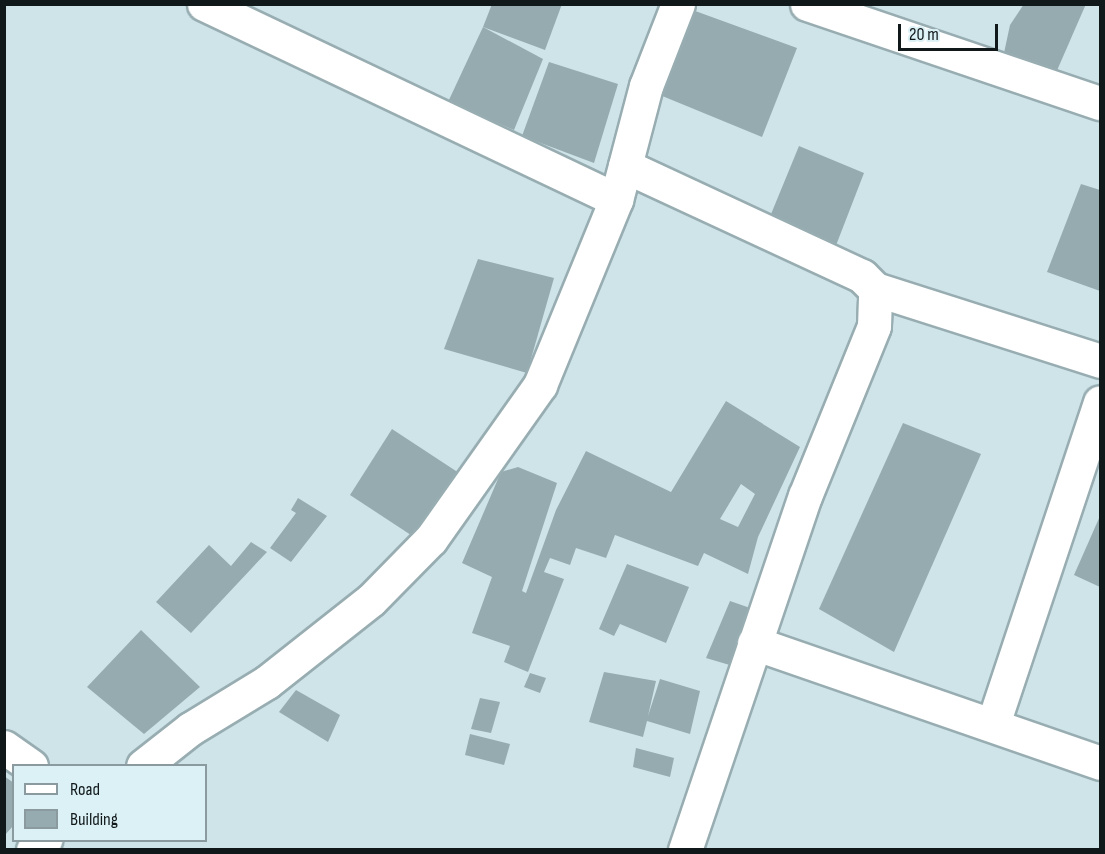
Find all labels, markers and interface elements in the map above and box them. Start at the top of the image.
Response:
scale bar [901,12,1002,50]
text: 20 m [909,24,939,45]
legend [12,764,207,842]
text: Road [70,779,100,800]
text: Building [70,809,118,830]

